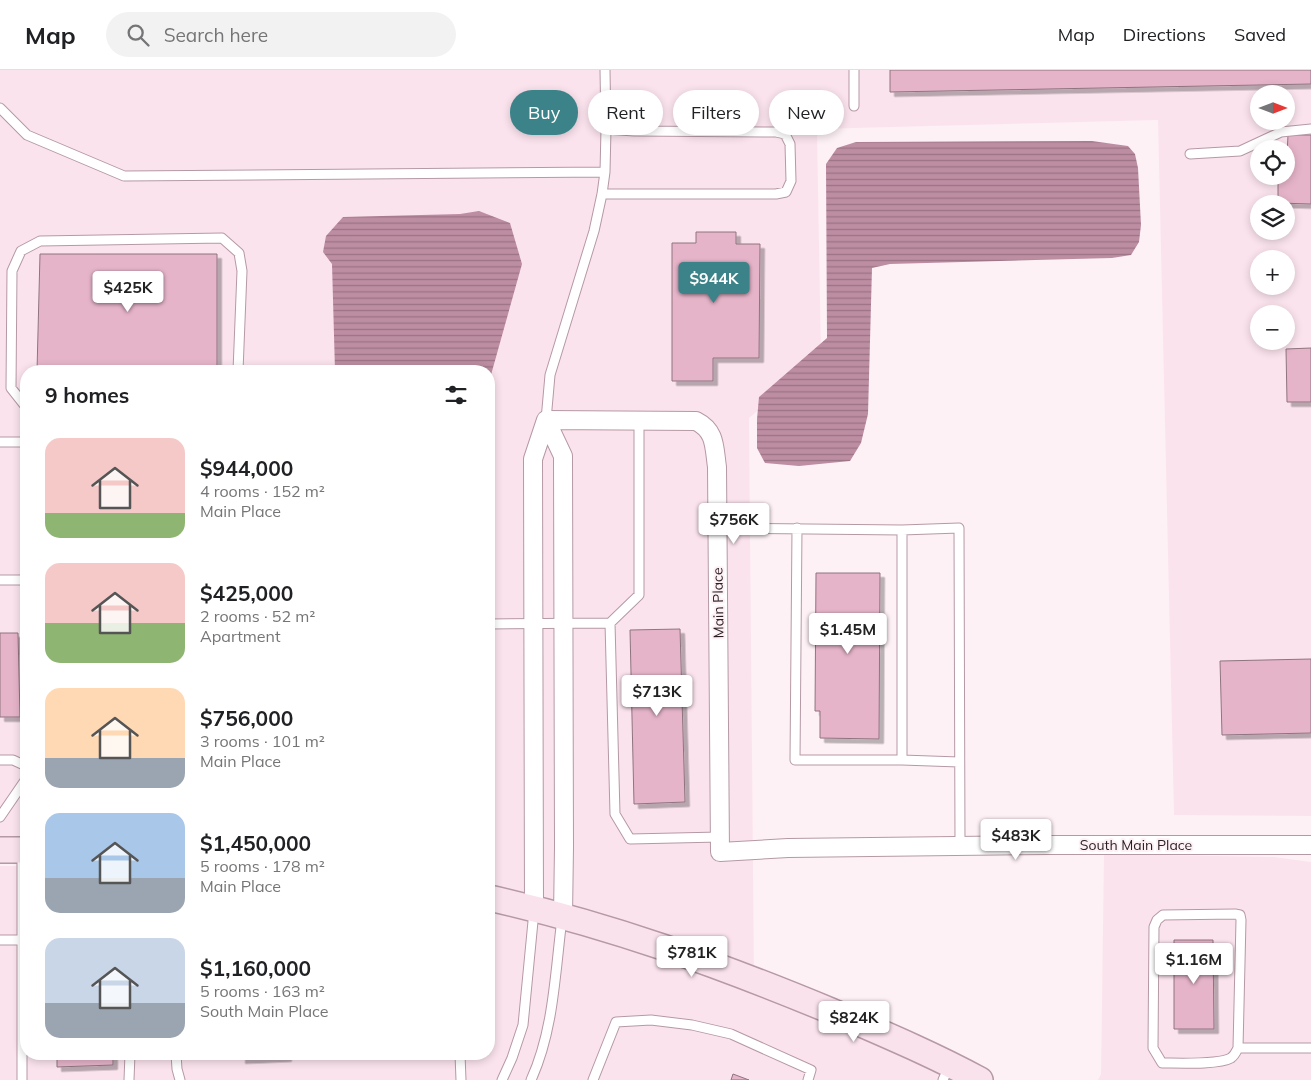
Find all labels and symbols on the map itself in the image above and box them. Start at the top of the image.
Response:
north arrow [1250,85,1295,130]
pin: $944K [679,262,749,304]
pin: $425K [93,270,163,313]
pin: $756K [699,502,769,545]
street label: Main Place [708,567,728,639]
pin: $1.45M [807,612,889,655]
pin: $713K [622,674,692,717]
pin: $483K [981,818,1051,861]
street label: South Main Place [1080,836,1192,854]
pin: $781K [657,936,727,978]
pin: $1.16M [1153,942,1235,985]
pin: $824K [819,1000,889,1043]

